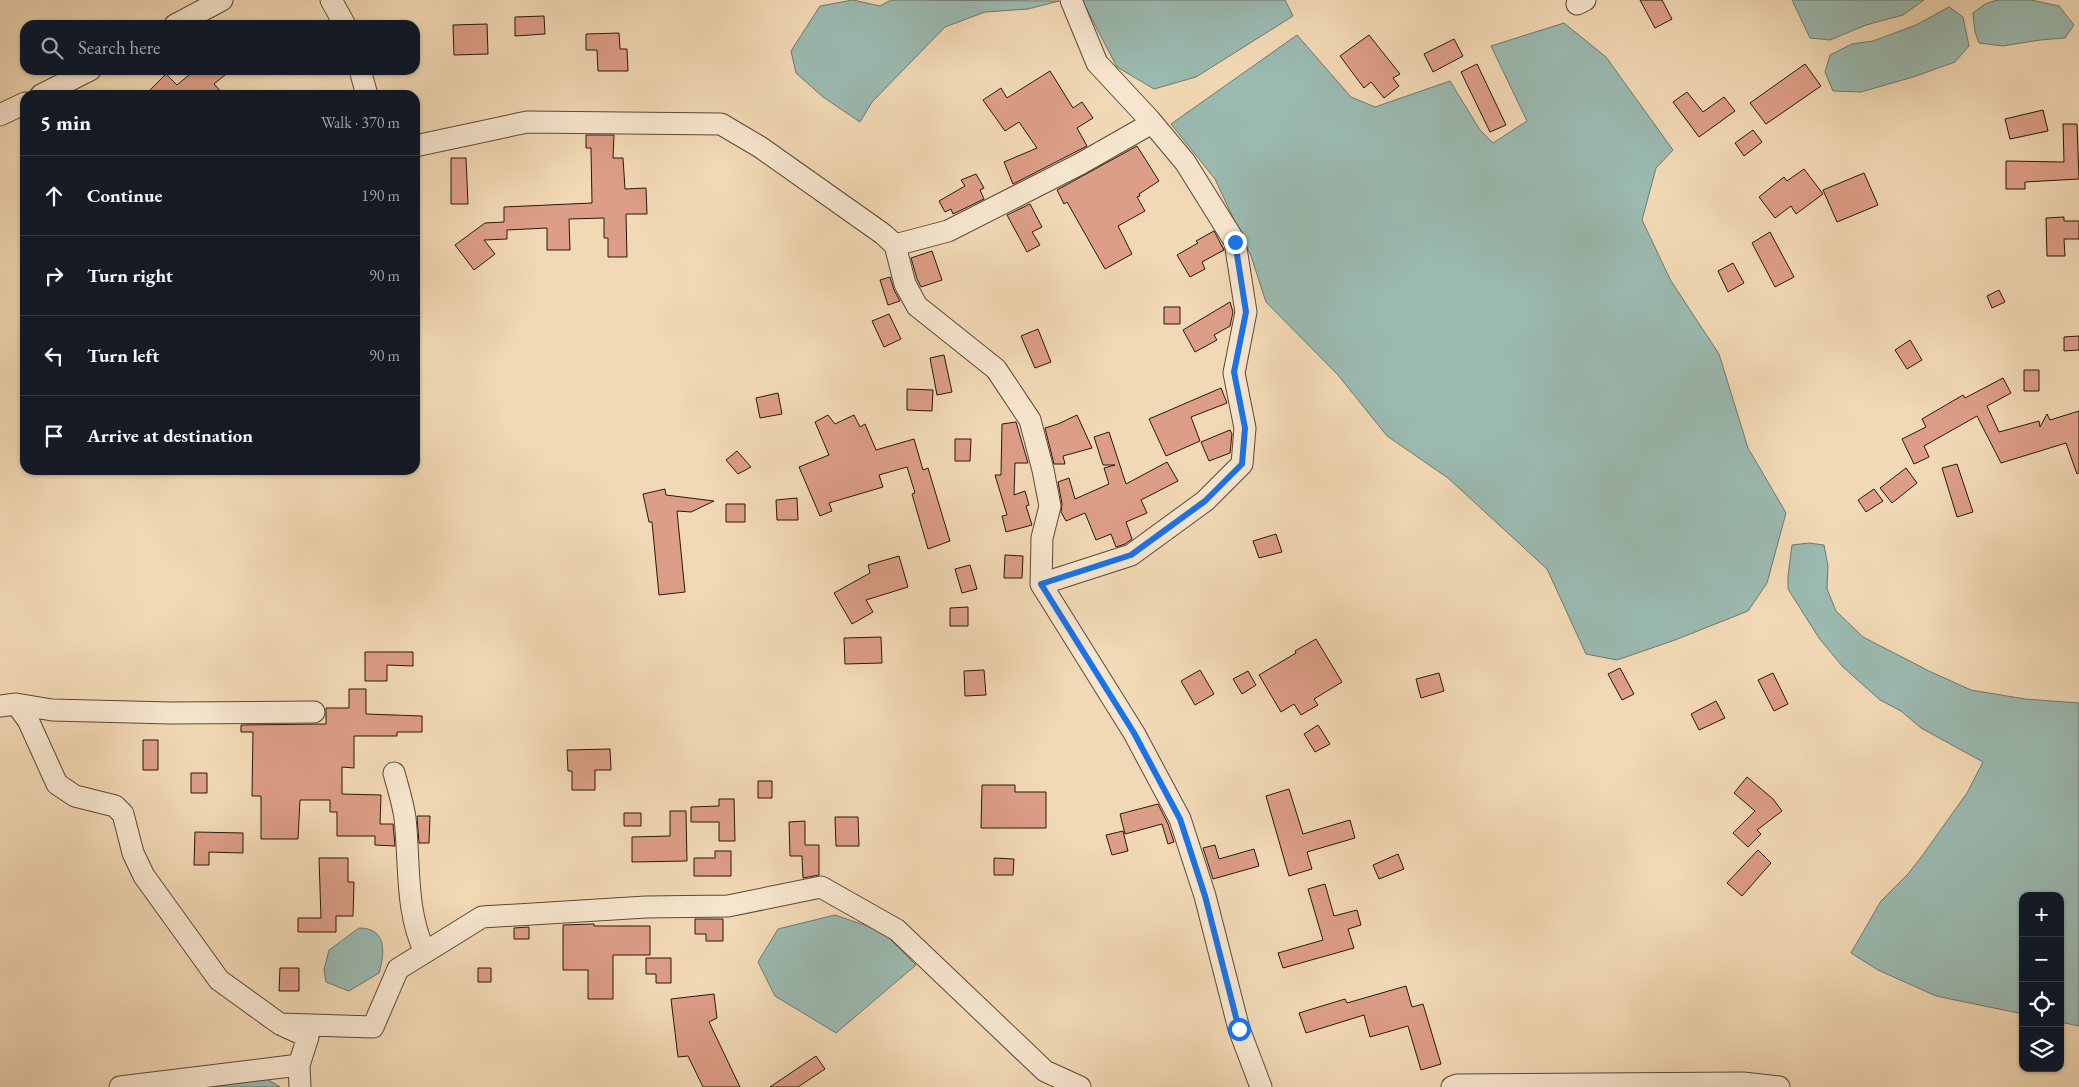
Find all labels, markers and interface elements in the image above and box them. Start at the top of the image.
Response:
search box [20,20,420,75]
icon: search [38,34,66,62]
text: Search here [78,35,160,60]
text: 5 min [40,109,91,136]
text: Walk · 370 m [321,112,400,133]
icon: ahead [40,182,68,210]
text: Continue [87,183,162,208]
text: 190 m [361,185,400,206]
route end [1224,231,1247,254]
icon: right [40,262,68,290]
text: Turn right [87,263,173,288]
text: 90 m [369,265,400,286]
icon: left [40,342,68,370]
text: Turn left [87,343,159,368]
text: 90 m [369,345,400,366]
icon: arrive [40,422,68,450]
text: Arrive at destination [87,423,253,448]
map controls [2019,892,2064,1072]
button: + [2019,892,2064,937]
button: − [2019,937,2064,982]
button: locate [2019,982,2064,1027]
route start [1228,1018,1251,1041]
button: layers [2019,1027,2064,1072]

